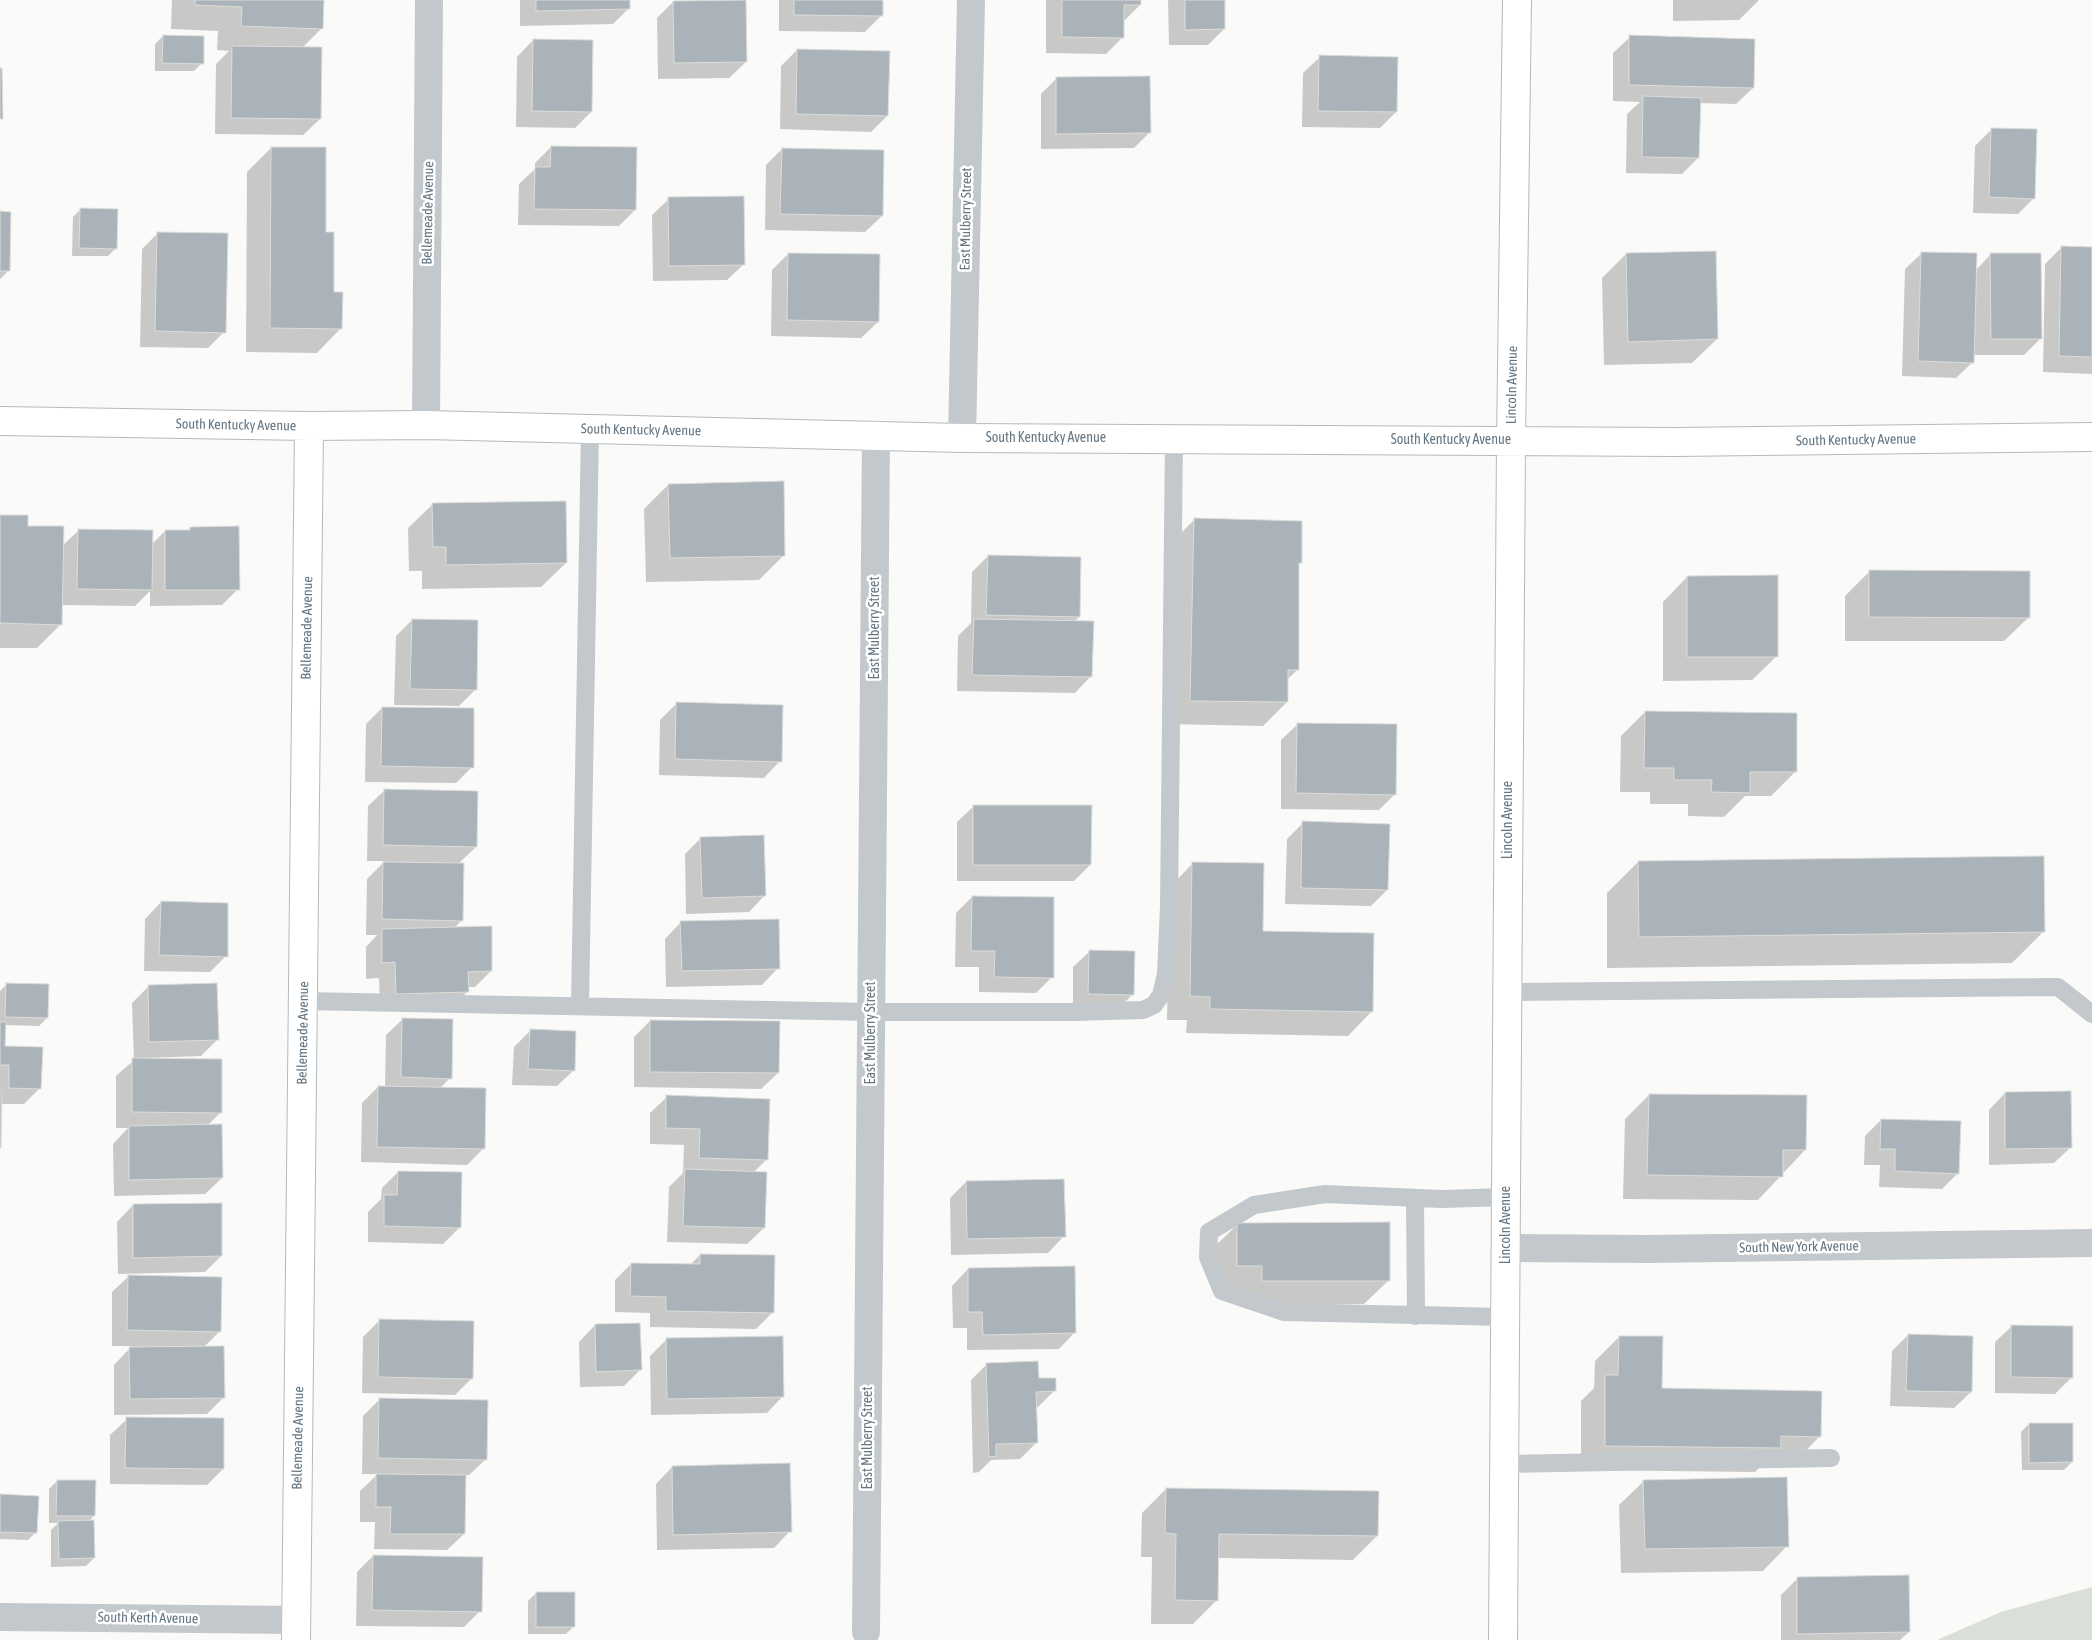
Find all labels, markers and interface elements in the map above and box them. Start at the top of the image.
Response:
street label: Bellemeade Avenue [419,161,437,265]
street label: East Mulberry Street [957,167,975,271]
street label: Lincoln Avenue [1503,346,1521,424]
street label: South Kentucky Avenue [176,416,296,434]
street label: South Kentucky Avenue [581,421,701,439]
street label: South Kentucky Avenue [986,430,1106,446]
street label: South Kentucky Avenue [1796,431,1916,449]
street label: South Kentucky Avenue [1391,432,1511,448]
street label: Bellemeade Avenue [298,576,316,680]
street label: East Mulberry Street [867,577,883,679]
street label: Lincoln Avenue [1500,781,1516,859]
street label: Bellemeade Avenue [294,981,312,1085]
street label: East Mulberry Street [863,982,879,1084]
street label: Lincoln Avenue [1498,1186,1514,1264]
street label: South New York Avenue [1739,1238,1859,1256]
street label: Bellemeade Avenue [289,1386,307,1490]
street label: East Mulberry Street [860,1387,876,1489]
street label: South Kerth Avenue [98,1609,198,1627]

